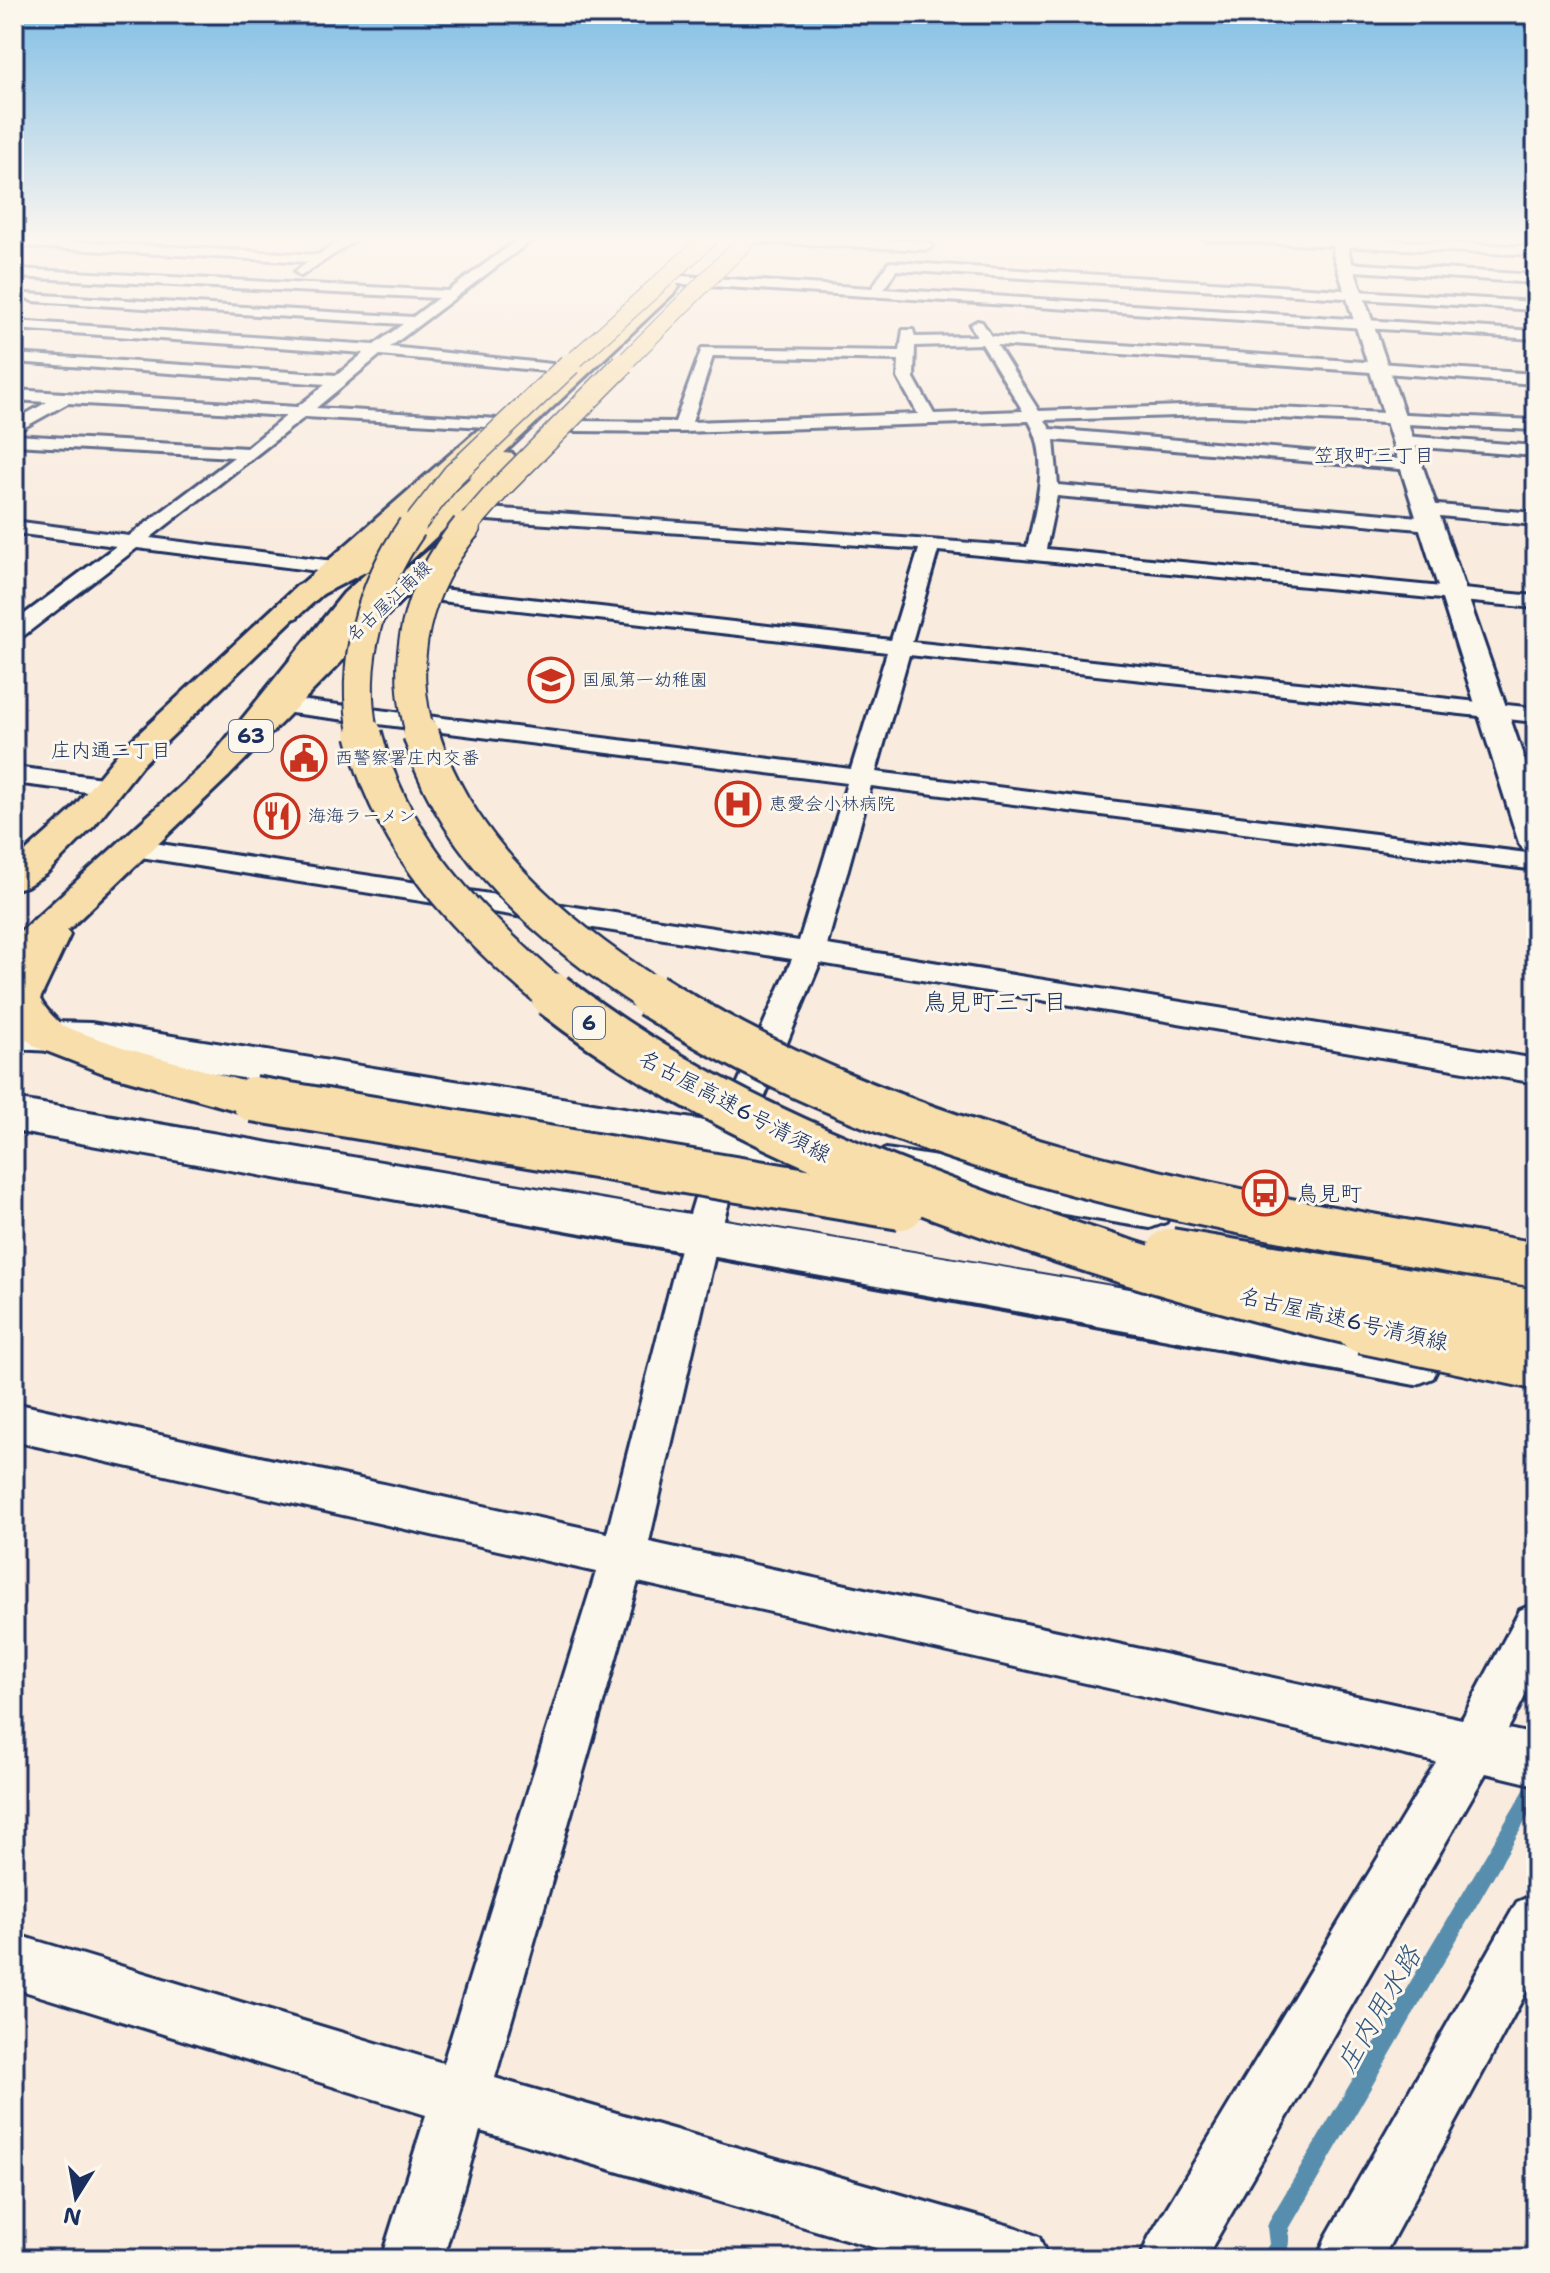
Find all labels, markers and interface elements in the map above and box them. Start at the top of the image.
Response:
district label: 笠取町三丁目 [1314,442,1434,468]
street label: 名古屋江南線 [341,555,437,647]
school or university icon: 国風第一幼稚園 [527,656,575,704]
place label: 国風第一幼稚園 [582,668,708,692]
road number: 63 [229,720,273,752]
public building icon: 西警察署庄内交番 [280,734,328,782]
district label: 庄内通二丁目 [51,737,171,763]
place label: 西警察署庄内交番 [335,746,479,770]
hospital icon: 恵愛会小林病院 [714,780,762,828]
restaurant icon: 海海ラーメン [253,792,301,840]
place label: 恵愛会小林病院 [769,792,895,816]
place label: 海海ラーメン [308,804,416,828]
district label: 鳥見町三丁目 [923,986,1067,1018]
road number: 6 [573,1007,605,1039]
street label: 名古屋高速6号清須線 [634,1043,836,1169]
bus stop icon: 鳥見町 [1241,1169,1289,1217]
place label: 鳥見町 [1296,1179,1362,1208]
street label: 名古屋高速6号清須線 [1237,1281,1451,1357]
water label: 庄内用水路 [1327,1937,1430,2079]
north arrow [36,2157,116,2237]
text: N [61,2200,84,2232]

